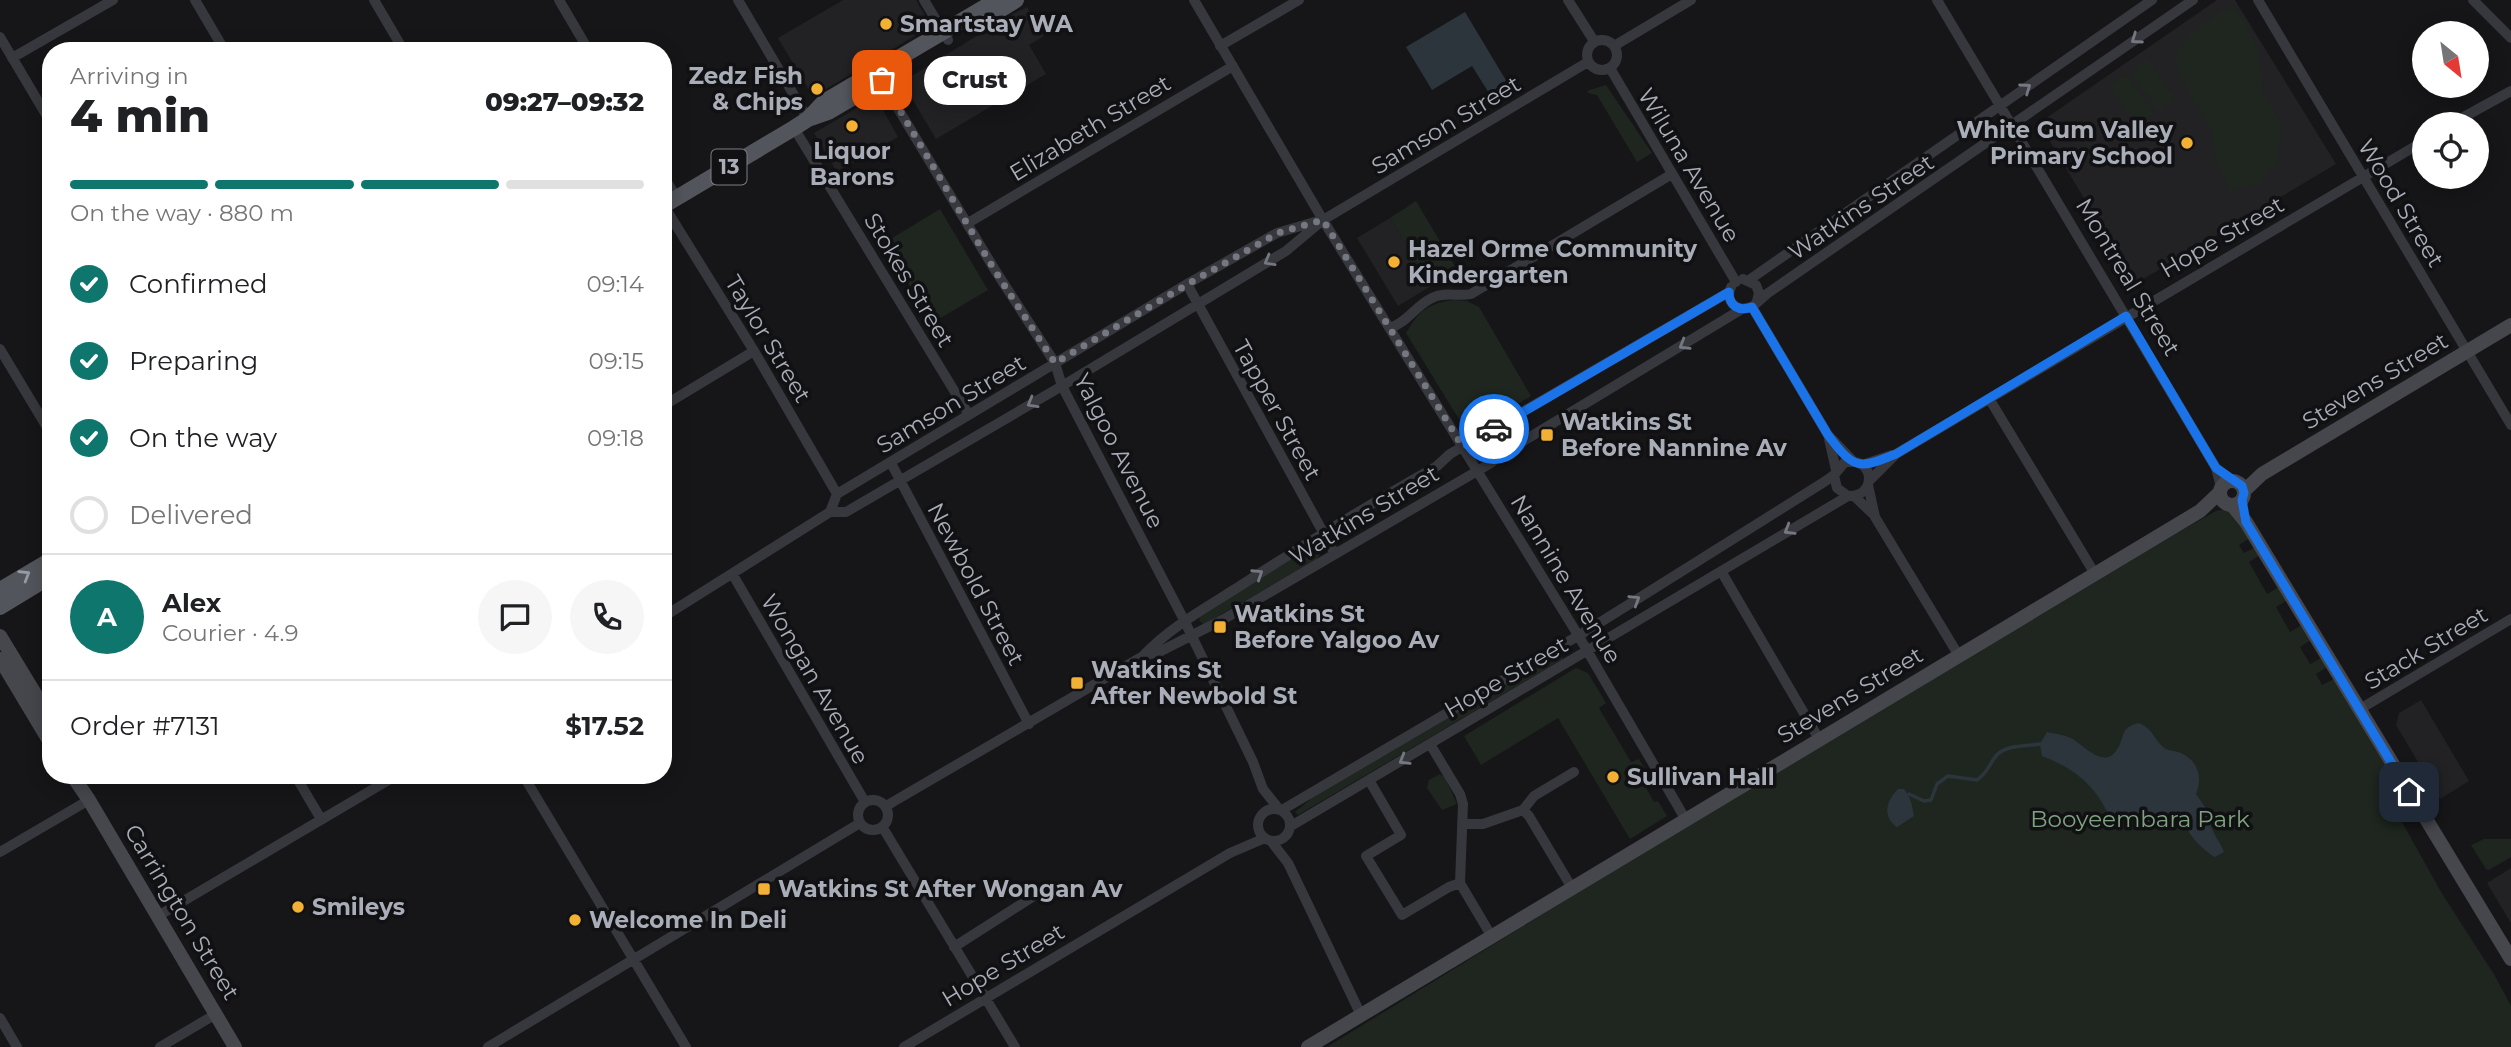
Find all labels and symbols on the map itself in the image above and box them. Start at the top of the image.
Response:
place label: Smartstay WA [900,10,1073,38]
marker: Smartstay WA [878,16,894,32]
north arrow [2412,21,2488,98]
one-way arrow [2131,31,2144,44]
pin [852,50,912,110]
callout: Crust [924,56,1026,104]
place label: Zedz Fish & Chips [689,62,803,116]
street label: Elizabeth Street [1004,69,1176,187]
street label: Samson Street [1366,70,1526,180]
marker: Zedz Fish & Chips [809,81,825,97]
street label: Wiluna Avenue [1632,83,1746,247]
one-way arrow [2018,83,2031,96]
place label: White Gum Valley Primary School [1957,116,2173,170]
marker: Liquor Barons [844,118,860,134]
street label: Wood Street [2352,134,2450,272]
marker: White Gum Valley Primary School [2179,135,2195,151]
place label: Liquor Barons [810,137,894,191]
street label: Watkins Street [1783,148,1939,266]
road number: 13 [712,150,746,184]
street label: Hope Street [2155,190,2289,284]
street label: Montreal Street [2070,193,2186,361]
street label: Stokes Street [858,208,960,352]
place label: Hazel Orme Community Kindergarten [1408,235,1697,289]
one-way arrow [1264,253,1276,266]
marker: Hazel Orme Community Kindergarten [1386,254,1402,270]
street label: Taylor Street [719,270,817,408]
street label: Stevens Street [2297,326,2453,436]
street label: Tapper Street [1227,335,1327,485]
one-way arrow [1678,336,1691,349]
street label: Samson Street [871,349,1031,459]
street label: Yalgoo Avenue [1068,369,1170,533]
courier [1459,394,1529,464]
one-way arrow [1027,395,1040,408]
place label: Watkins St Before Nannine Av [1561,408,1787,462]
marker: Watkins St Before Nannine Av [1539,427,1555,443]
street label: Watkins Street [1284,459,1444,571]
street label: Nannine Avenue [1505,490,1627,668]
street label: Newbold Street [921,498,1031,670]
one-way arrow [1783,522,1796,535]
one-way arrow [1250,570,1263,583]
one-way arrow [18,571,31,584]
street label: Wongan Avenue [755,589,875,769]
one-way arrow [1628,596,1641,609]
place label: Watkins St Before Yalgoo Av [1234,600,1440,654]
street label: Stack Street [2359,600,2493,696]
marker: Watkins St Before Yalgoo Av [1212,619,1228,635]
street label: Hope Street [1439,630,1573,724]
street label: Stevens Street [1772,640,1928,750]
place label: Watkins St After Newbold St [1090,656,1297,710]
marker: Watkins St After Newbold St [1069,675,1085,691]
one-way arrow [1399,751,1412,764]
pin [2379,762,2439,822]
place label: Sullivan Hall [1627,763,1775,791]
marker: Sullivan Hall [1605,769,1621,785]
park label: Booyeembara Park [2030,805,2250,833]
street label: Carrington Street [119,819,245,1005]
place label: Watkins St After Wongan Av [778,875,1123,903]
marker: Watkins St After Wongan Av [756,881,772,897]
place label: Smileys [312,893,405,921]
marker: Smileys [290,899,306,915]
place label: Welcome In Deli [589,906,787,934]
marker: Welcome In Deli [567,912,583,928]
street label: Hope Street [937,917,1069,1013]

